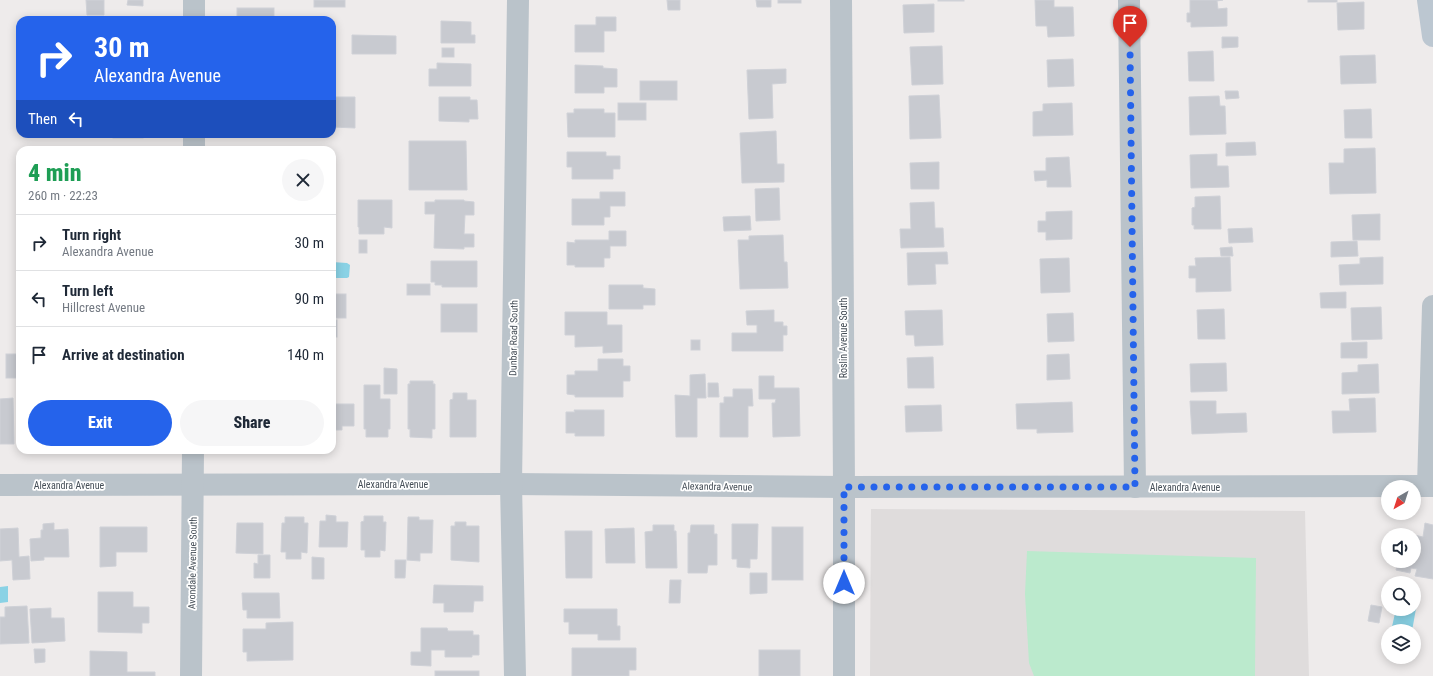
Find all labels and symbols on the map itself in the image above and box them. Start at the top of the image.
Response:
pin [1113,6,1147,47]
street label: Roslin Avenue South [838,298,849,378]
street label: Dunbar Road South [507,300,520,376]
street label: Alexandra Avenue [358,479,429,490]
street label: Alexandra Avenue [34,480,105,491]
street label: Alexandra Avenue [682,480,753,493]
north arrow [1381,480,1421,520]
street label: Alexandra Avenue [1150,482,1221,493]
street label: Avondale Avenue South [186,516,199,609]
position arrow [823,562,865,604]

